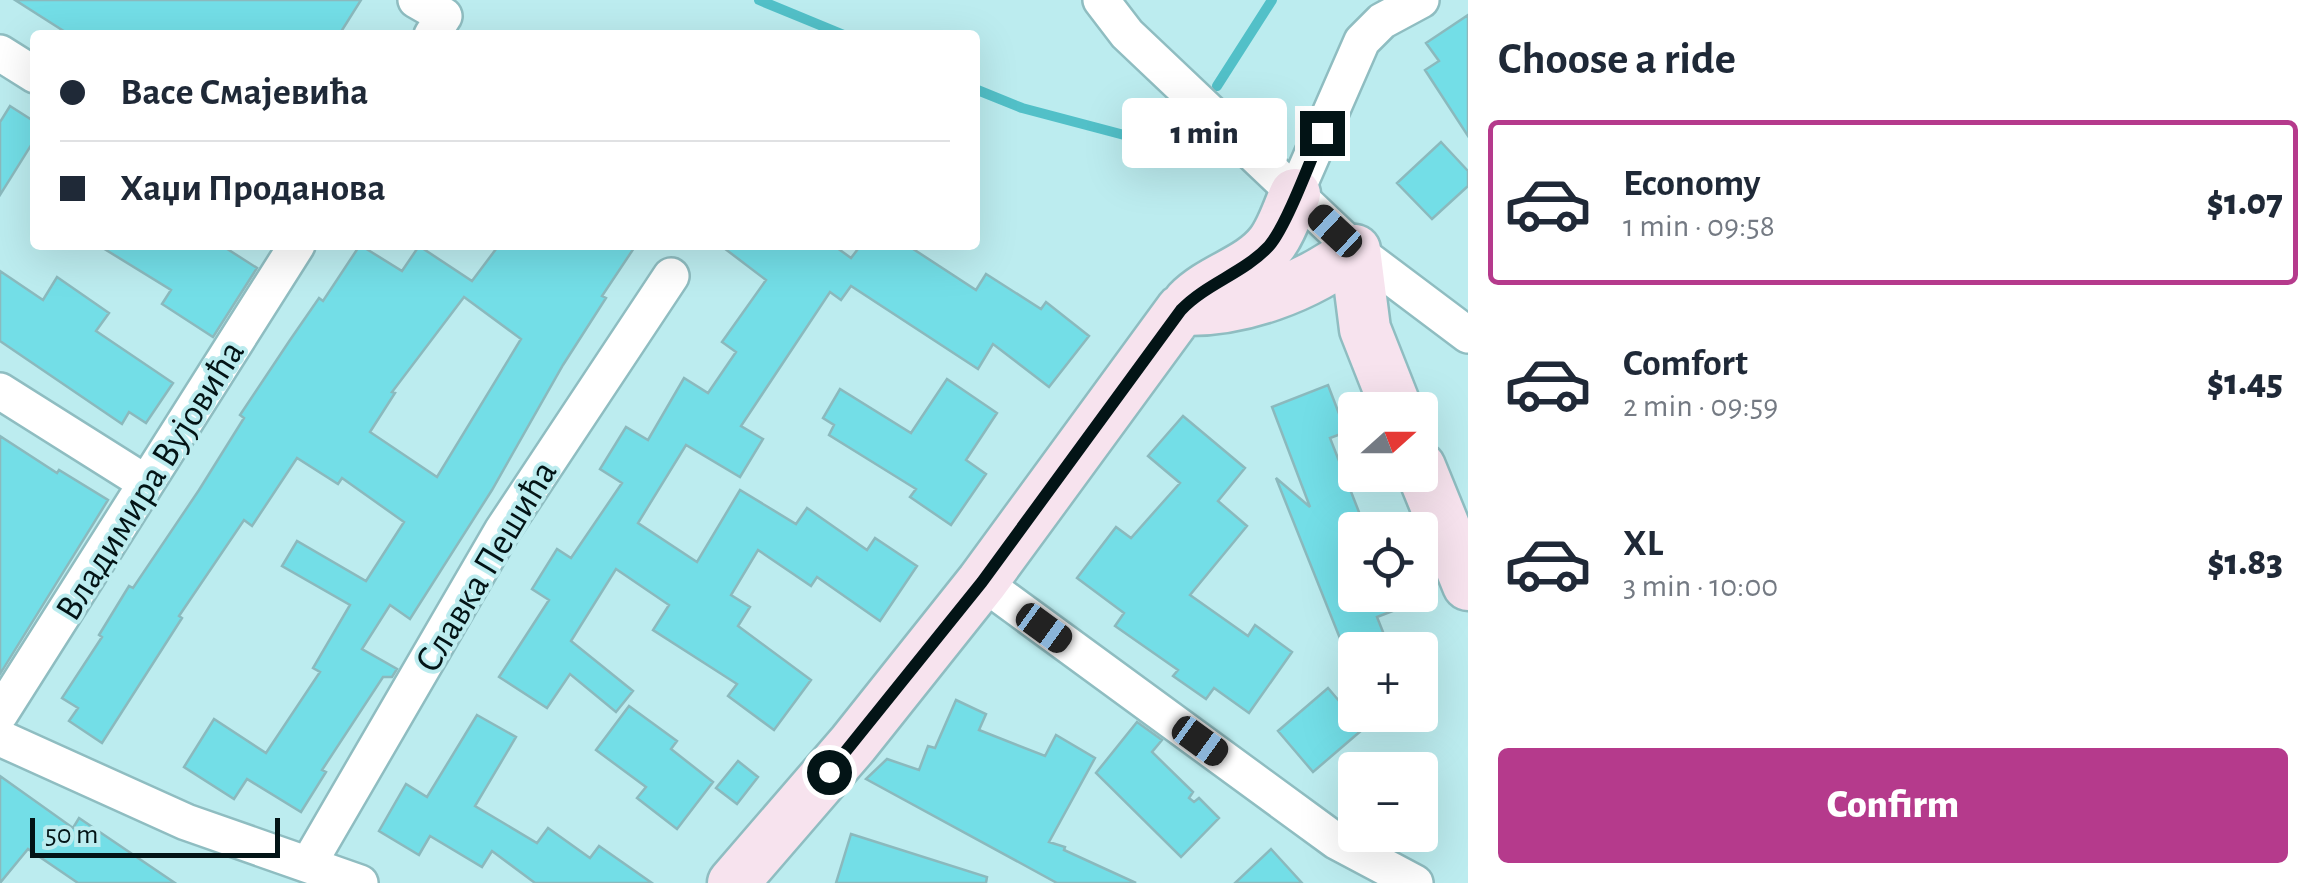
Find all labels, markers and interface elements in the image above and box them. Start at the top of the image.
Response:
text: Choose a ride [1498,37,1736,82]
text: Васе Смајевића [120,74,368,112]
callout: 1 min [1122,98,1287,168]
route end [1300,111,1345,156]
text: 1 min [1170,117,1239,149]
icon: car [1503,158,1593,248]
text: Economy [1623,165,1761,203]
text: Хаџи Проданова [120,170,385,208]
text: $1.07 [2207,184,2283,222]
car [1303,200,1367,262]
text: 1 min · 09:58 [1623,210,1775,242]
street label: Владимира Вујовића [49,334,252,628]
icon: car [1503,338,1593,428]
text: Comfort [1623,345,1748,383]
text: $1.45 [2207,364,2283,402]
text: 2 min · 09:59 [1623,390,1778,422]
north arrow [1338,392,1438,492]
map controls [1338,392,1438,852]
street label: Славка Пешића [409,455,565,679]
button: locate [1338,512,1438,612]
icon: car [1503,518,1593,608]
text: XL [1623,525,1663,563]
text: $1.83 [2207,544,2283,582]
text: 3 min · 10:00 [1623,570,1778,602]
car [1011,598,1077,658]
button: + [1338,632,1438,732]
car [1167,711,1233,771]
button: Confirm [1498,748,2288,863]
route start [807,750,852,795]
button: − [1338,752,1438,852]
scale bar [30,813,280,858]
text: 50 m [45,821,99,849]

